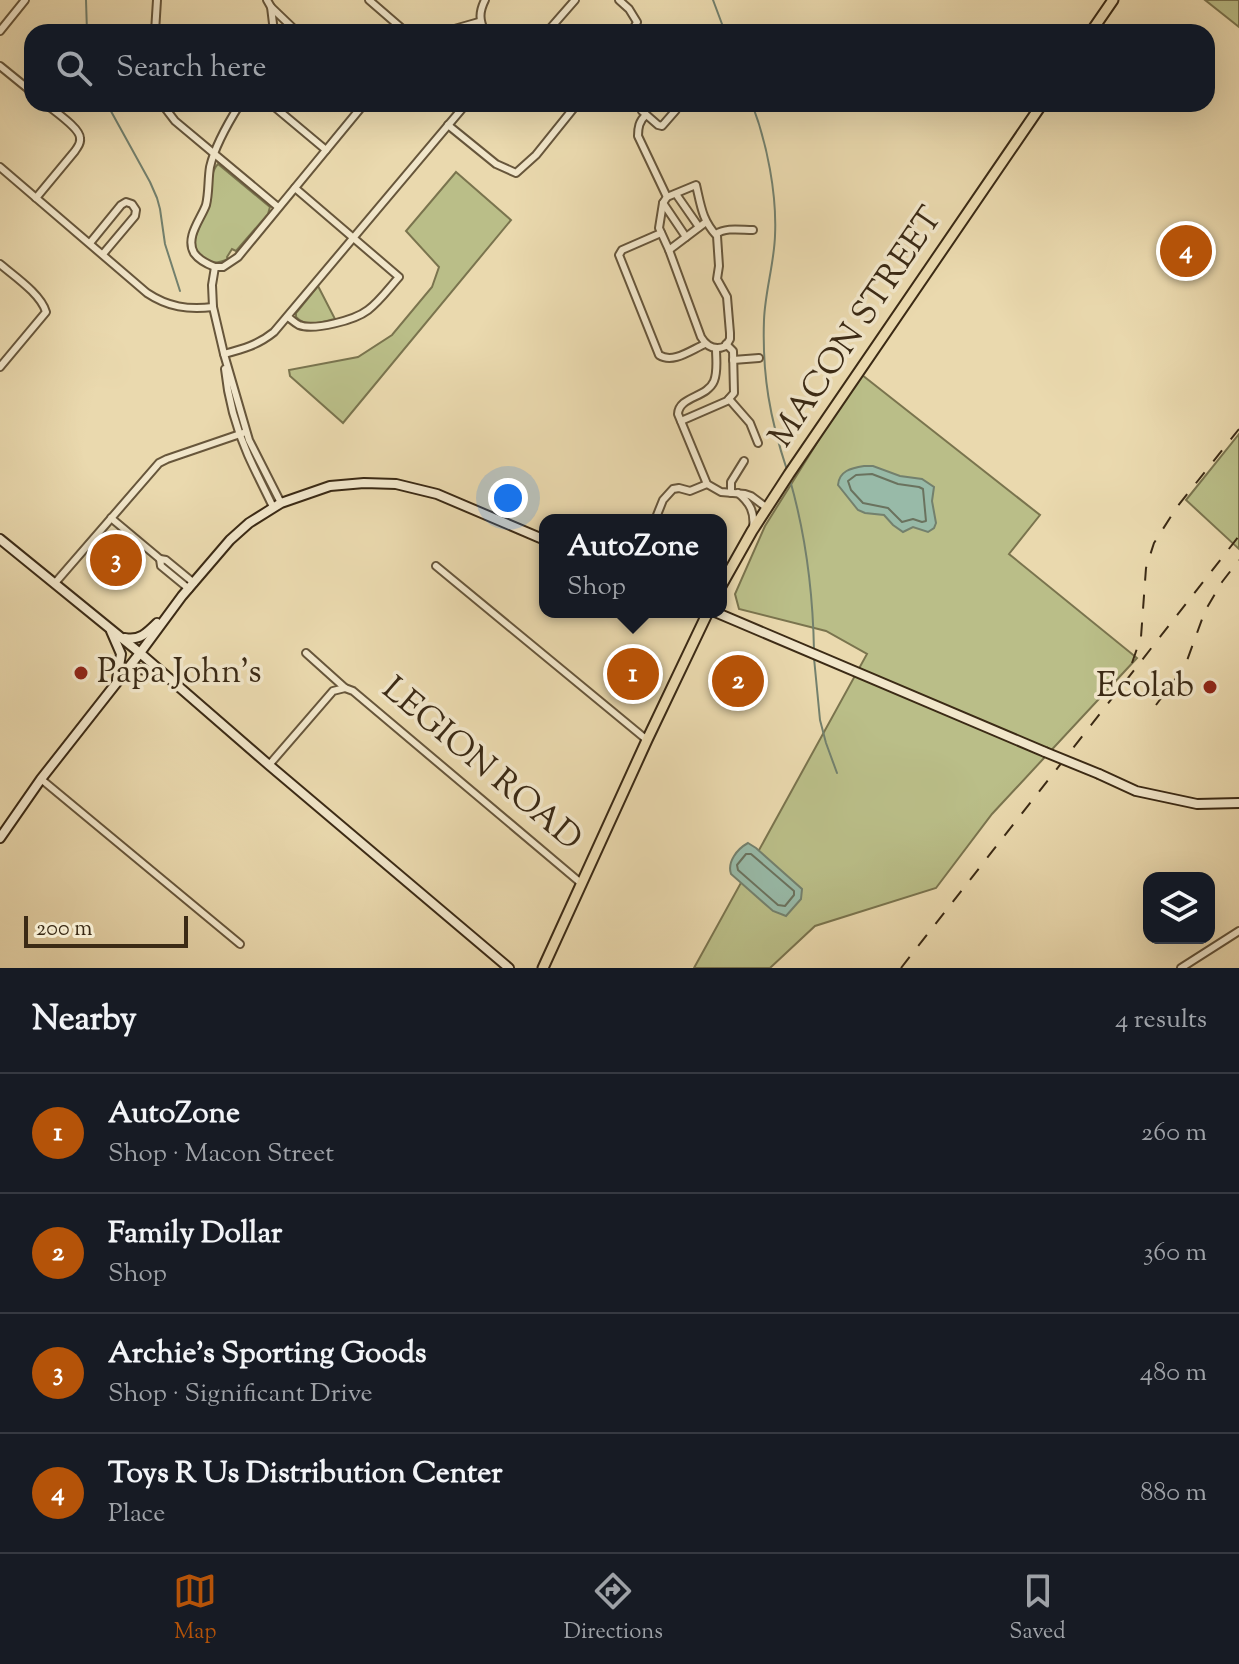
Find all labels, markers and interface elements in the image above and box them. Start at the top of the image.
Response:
search box [24,24,1215,112]
icon: search [52,46,96,90]
text: Search here [116,47,266,90]
street label: MACON STREET [758,198,956,458]
pin: 4 [1160,221,1212,281]
your location [488,478,528,518]
popup [539,514,727,618]
text: AutoZone [567,526,699,569]
pin: 3 [90,530,142,590]
text: Shop [567,569,626,606]
pin: 1 [607,644,659,704]
place label: Papa John's [97,649,262,698]
pin: 2 [712,651,764,711]
place label: Ecolab [1096,663,1194,712]
marker: Papa John's [72,664,90,682]
street label: LEGION ROAD [370,666,592,864]
marker: Ecolab [1201,678,1219,696]
map controls [1143,872,1215,944]
button: layers [1143,872,1215,944]
scale bar [24,912,188,948]
text: 200 m [36,914,92,946]
text: Nearby [32,996,137,1045]
text: 4 results [1115,1002,1207,1039]
text: AutoZone [108,1093,240,1136]
text: 1 [54,1115,62,1152]
text: 260 m [1141,1115,1207,1152]
text: Shop · Macon Street [108,1136,334,1173]
text: Family Dollar [108,1213,282,1256]
text: 2 [52,1235,64,1272]
text: 360 m [1143,1235,1207,1272]
text: Shop [108,1256,167,1293]
text: Archie's Sporting Goods [108,1333,427,1376]
text: 3 [53,1355,63,1392]
text: 480 m [1140,1355,1207,1392]
text: Shop · Significant Drive [108,1376,373,1413]
text: Toys R Us Distribution Center [108,1453,503,1496]
text: 4 [51,1475,65,1512]
text: 880 m [1140,1475,1207,1512]
text: Place [108,1496,165,1533]
tab: Map [173,1569,217,1649]
tab: Directions [564,1569,663,1649]
tab: Saved [1009,1569,1066,1649]

